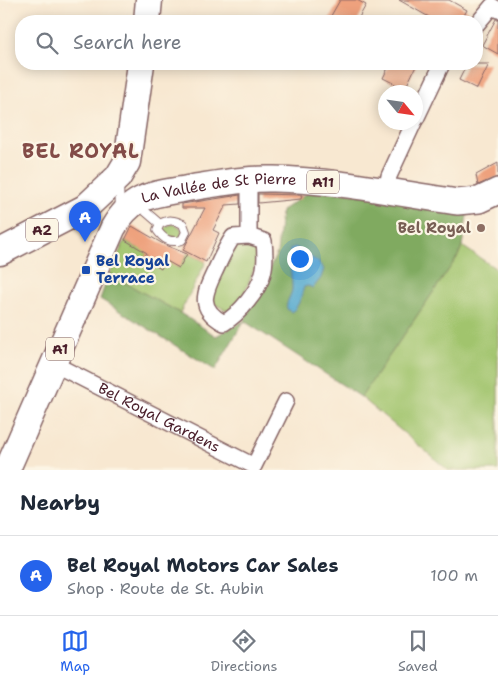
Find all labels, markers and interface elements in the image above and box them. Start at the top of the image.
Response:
search box [15,15,483,70]
icon: search [33,29,61,57]
text: Search here [73,30,182,55]
north arrow [378,85,423,130]
district label: BEL ROYAL [22,138,140,164]
street label: La Vallée de St Pierre [138,169,297,208]
road number: A11 [307,170,339,193]
pin: A [69,201,101,242]
road number: A2 [26,218,58,242]
place label: Bel Royal [398,218,471,238]
marker: Bel Royal [475,222,487,234]
your location [287,246,313,272]
place label: Bel Royal Terrace [96,251,169,288]
marker: Bel Royal Terrace [80,264,92,276]
road number: A1 [46,338,74,360]
street label: Bel Royal Gardens [95,378,224,457]
text: Nearby [20,489,100,517]
text: Bel Royal Motors Car Sales [67,553,338,578]
text: A [30,565,42,586]
text: 100 m [430,565,478,586]
text: Shop · Route de St. Aubin [67,578,264,599]
tab: Map [60,627,90,675]
tab: Directions [211,627,278,675]
tab: Saved [398,627,438,675]

